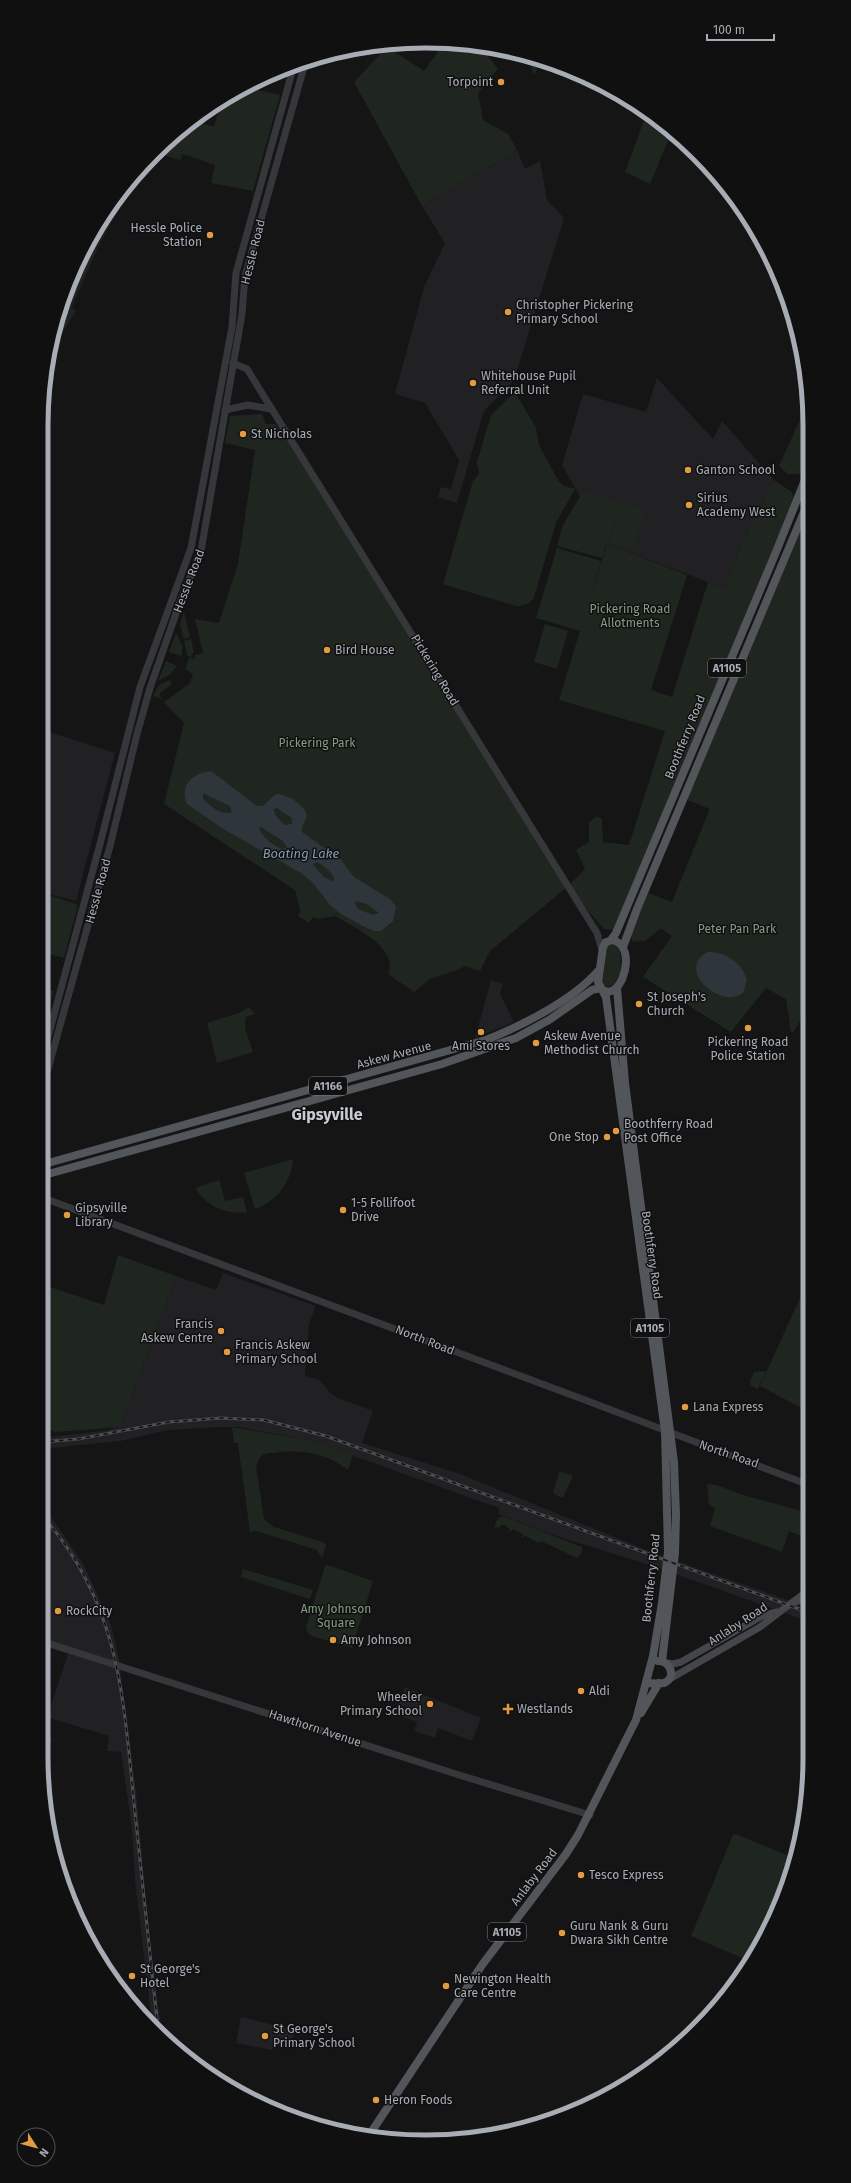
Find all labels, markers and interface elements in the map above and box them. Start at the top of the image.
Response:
scale bar [707,16,774,42]
text: 100 m [713,23,745,37]
place label: Torpoint [447,75,494,89]
marker: Torpoint [496,77,506,87]
street label: Hessle Road [238,218,268,286]
place label: Hessle Police Station [130,221,202,249]
marker: Hessle Police Station [205,230,215,240]
place label: Christopher Pickering Primary School [516,298,634,326]
marker: Christopher Pickering Primary School [503,307,513,317]
place label: Whitehouse Pupil Referral Unit [481,369,577,397]
marker: Whitehouse Pupil Referral Unit [468,378,478,388]
place label: St Nicholas [251,427,312,441]
marker: St Nicholas [238,429,248,439]
place label: Ganton School [696,463,776,477]
marker: Ganton School [683,465,693,475]
place label: Sirius Academy West [697,491,776,519]
marker: Sirius Academy West [684,500,694,510]
street label: Hessle Road [171,547,207,615]
park label: Pickering Road Allotments [590,602,670,630]
street label: Pickering Road [408,632,462,708]
place label: Bird House [335,643,395,657]
marker: Bird House [322,645,332,655]
road number: A1105 [708,659,746,677]
street label: Boothferry Road [662,693,708,781]
park label: Pickering Park [279,736,356,750]
water label: Boating Lake [263,846,340,861]
street label: Hessle Road [83,857,113,925]
park label: Peter Pan Park [698,922,777,936]
place label: St Joseph's Church [647,990,706,1018]
marker: St Joseph's Church [634,999,644,1009]
marker: Pickering Road Police Station [743,1023,753,1033]
marker: Ami Stores [476,1027,486,1037]
place label: Askew Avenue Methodist Church [544,1029,640,1057]
place label: Pickering Road Police Station [708,1035,788,1063]
street label: Askew Avenue [355,1038,433,1072]
marker: Askew Avenue Methodist Church [531,1038,541,1048]
place label: Ami Stores [452,1039,510,1053]
road number: A1166 [309,1077,347,1095]
district label: Gipsyville [291,1105,363,1124]
place label: Boothferry Road Post Office [624,1117,713,1145]
marker: Boothferry Road Post Office [611,1126,621,1136]
place label: One Stop [549,1130,599,1144]
marker: One Stop [602,1132,612,1142]
place label: 1-5 Follifoot Drive [351,1196,416,1224]
place label: Gipsyville Library [75,1201,127,1229]
marker: 1-5 Follifoot Drive [338,1205,348,1215]
marker: Gipsyville Library [62,1210,72,1220]
street label: Boothferry Road [639,1210,665,1300]
place label: Francis Askew Centre [141,1317,213,1345]
road number: A1105 [631,1319,669,1337]
street label: North Road [394,1322,456,1358]
marker: Francis Askew Centre [216,1326,226,1336]
place label: Francis Askew Primary School [235,1338,318,1366]
marker: Francis Askew Primary School [222,1347,232,1357]
place label: Lana Express [693,1400,764,1414]
marker: Lana Express [680,1402,690,1412]
street label: North Road [697,1437,761,1471]
street label: Boothferry Road [639,1533,663,1623]
street label: Anlaby Road [706,1600,770,1648]
park label: Amy Johnson Square [301,1602,371,1630]
place label: RockCity [66,1604,112,1618]
marker: RockCity [53,1606,63,1616]
place label: Amy Johnson [341,1633,412,1647]
marker: Amy Johnson [328,1635,338,1645]
place label: Aldi [589,1684,610,1698]
marker: Aldi [576,1686,586,1696]
place label: Wheeler Primary School [340,1690,422,1718]
marker: Wheeler Primary School [425,1699,435,1709]
place label: Westlands [517,1702,573,1716]
marker: Westlands [502,1703,514,1715]
street label: Hawthorn Avenue [267,1706,363,1750]
street label: Anlaby Road [508,1846,560,1908]
place label: Tesco Express [589,1868,664,1882]
marker: Tesco Express [576,1870,586,1880]
place label: Guru Nank & Guru Dwara Sikh Centre [570,1919,669,1947]
road number: A1105 [488,1923,526,1941]
marker: Guru Nank & Guru Dwara Sikh Centre [557,1928,567,1938]
place label: St George's Hotel [140,1962,201,1990]
marker: St George's Hotel [127,1971,137,1981]
place label: Newington Health Care Centre [454,1972,551,2000]
marker: Newington Health Care Centre [441,1981,451,1991]
place label: St George's Primary School [273,2022,356,2050]
marker: St George's Primary School [260,2031,270,2041]
place label: Heron Foods [384,2093,453,2107]
marker: Heron Foods [371,2095,381,2105]
north arrow [16,2127,56,2167]
text: N [36,2146,51,2159]

